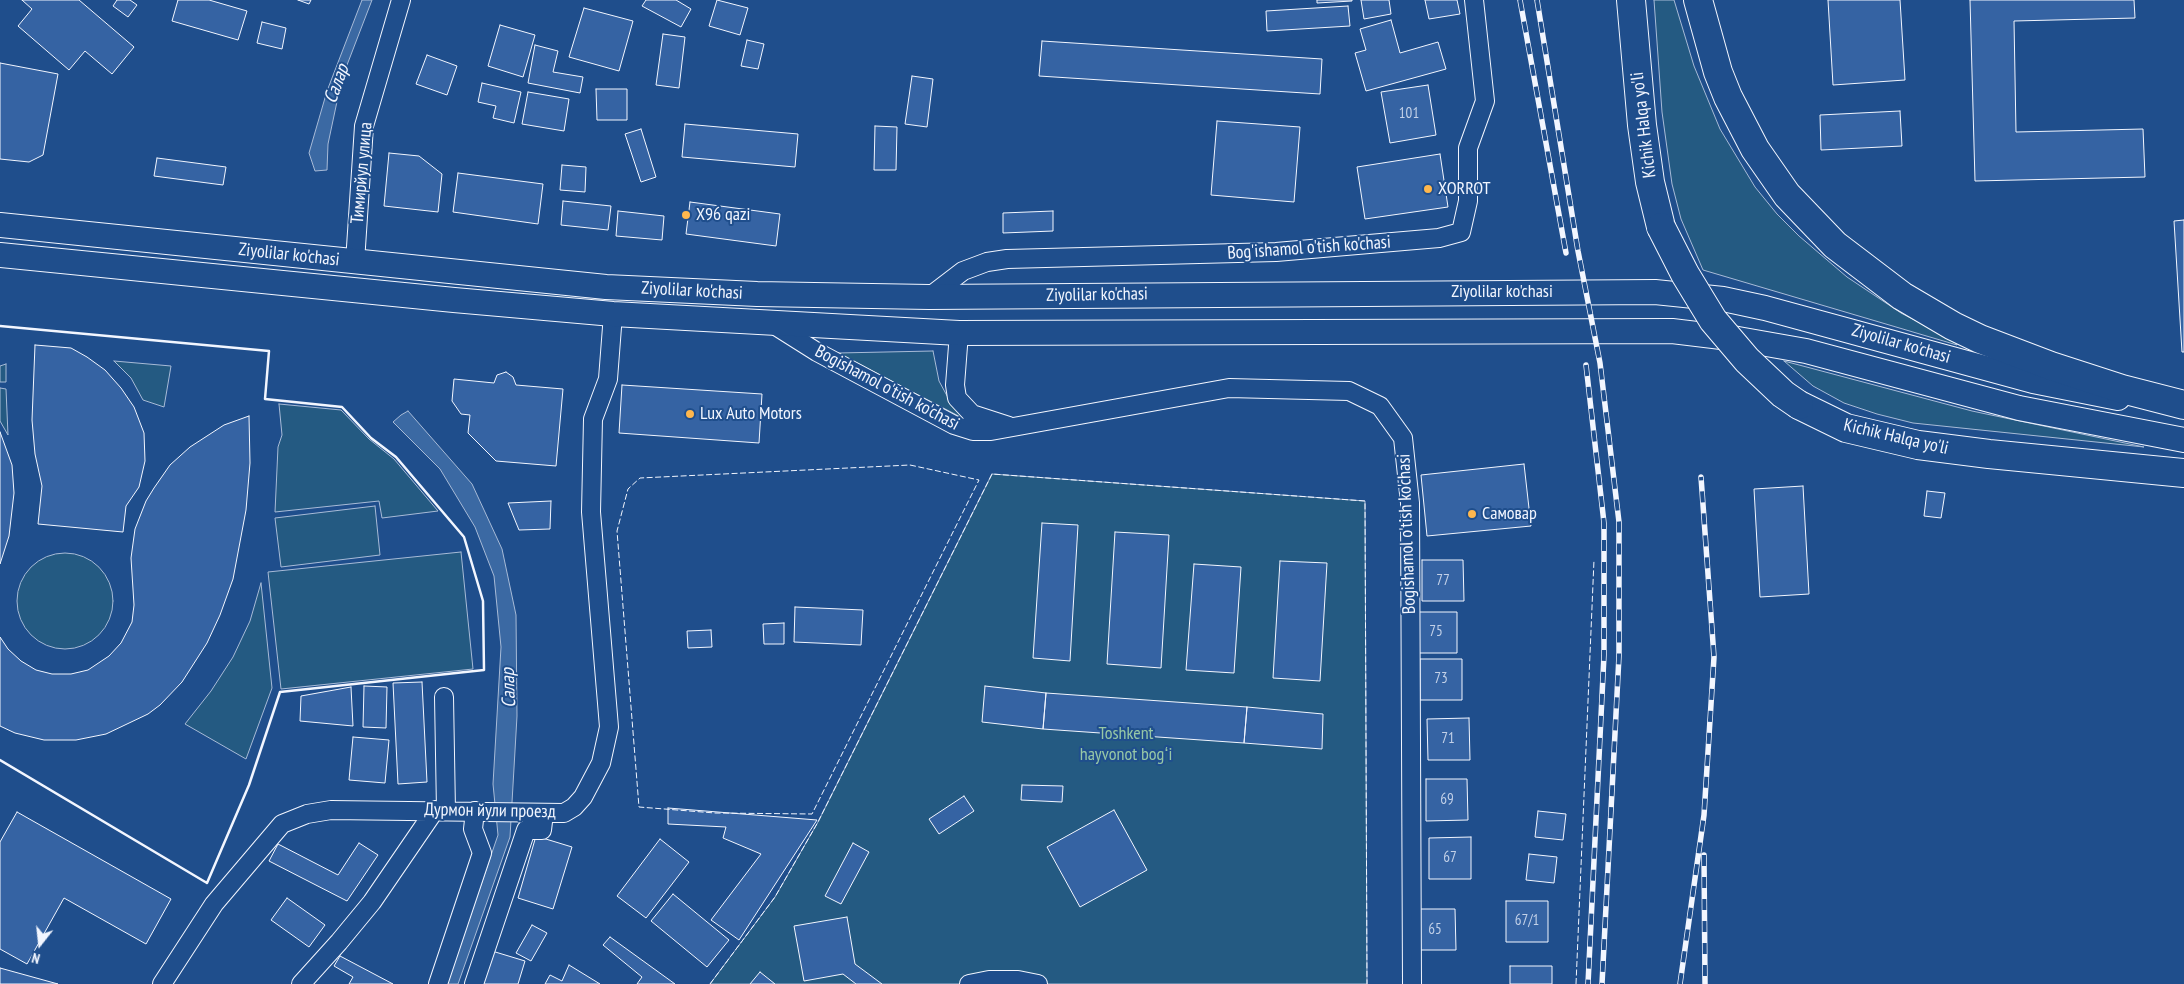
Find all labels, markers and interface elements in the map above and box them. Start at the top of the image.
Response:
water label: Салар [319,61,355,107]
street label: Kichik Halqa yo'li [1627,71,1661,179]
house number: 101 [1399,105,1419,123]
street label: Тимирйул улица [347,121,377,225]
place label: XORROT [1438,178,1491,200]
marker: XORROT [1422,183,1434,195]
place label: X96 qazi [696,204,750,226]
marker: X96 qazi [680,209,692,221]
street label: Bog'ishamol o'tish ko'chasi [1227,232,1391,264]
street label: Ziyolilar ko'chasi [237,239,341,271]
street label: Ziyolilar ko'chasi [641,278,743,304]
street label: Ziyolilar ko'chasi [1451,281,1553,303]
street label: Ziyolilar ko'chasi [1046,283,1148,307]
street label: Ziyolilar ko'chasi [1849,320,1953,368]
street label: Bogishamol o'tish ko'chasi [811,341,963,435]
place label: Lux Auto Motors [700,403,802,425]
marker: Lux Auto Motors [684,408,696,420]
street label: Kichik Halqa yo'li [1842,414,1950,460]
street label: Bogishamol o'tish ko'chasi [1393,453,1421,615]
place label: Самовар [1482,503,1537,525]
marker: Самовар [1466,508,1478,520]
house number: 77 [1436,572,1450,590]
house number: 75 [1429,623,1443,641]
water label: Салар [497,668,521,708]
house number: 73 [1434,670,1448,688]
park label: Toshkent hayvonot bogʻi [1080,723,1172,766]
house number: 71 [1441,730,1455,748]
house number: 69 [1440,791,1454,809]
street label: Дурмон йули проезд [424,799,556,823]
house number: 67 [1443,849,1457,867]
house number: 67/1 [1515,912,1539,930]
north arrow [15,919,65,969]
house number: 65 [1428,921,1442,939]
text: N [30,949,42,968]

